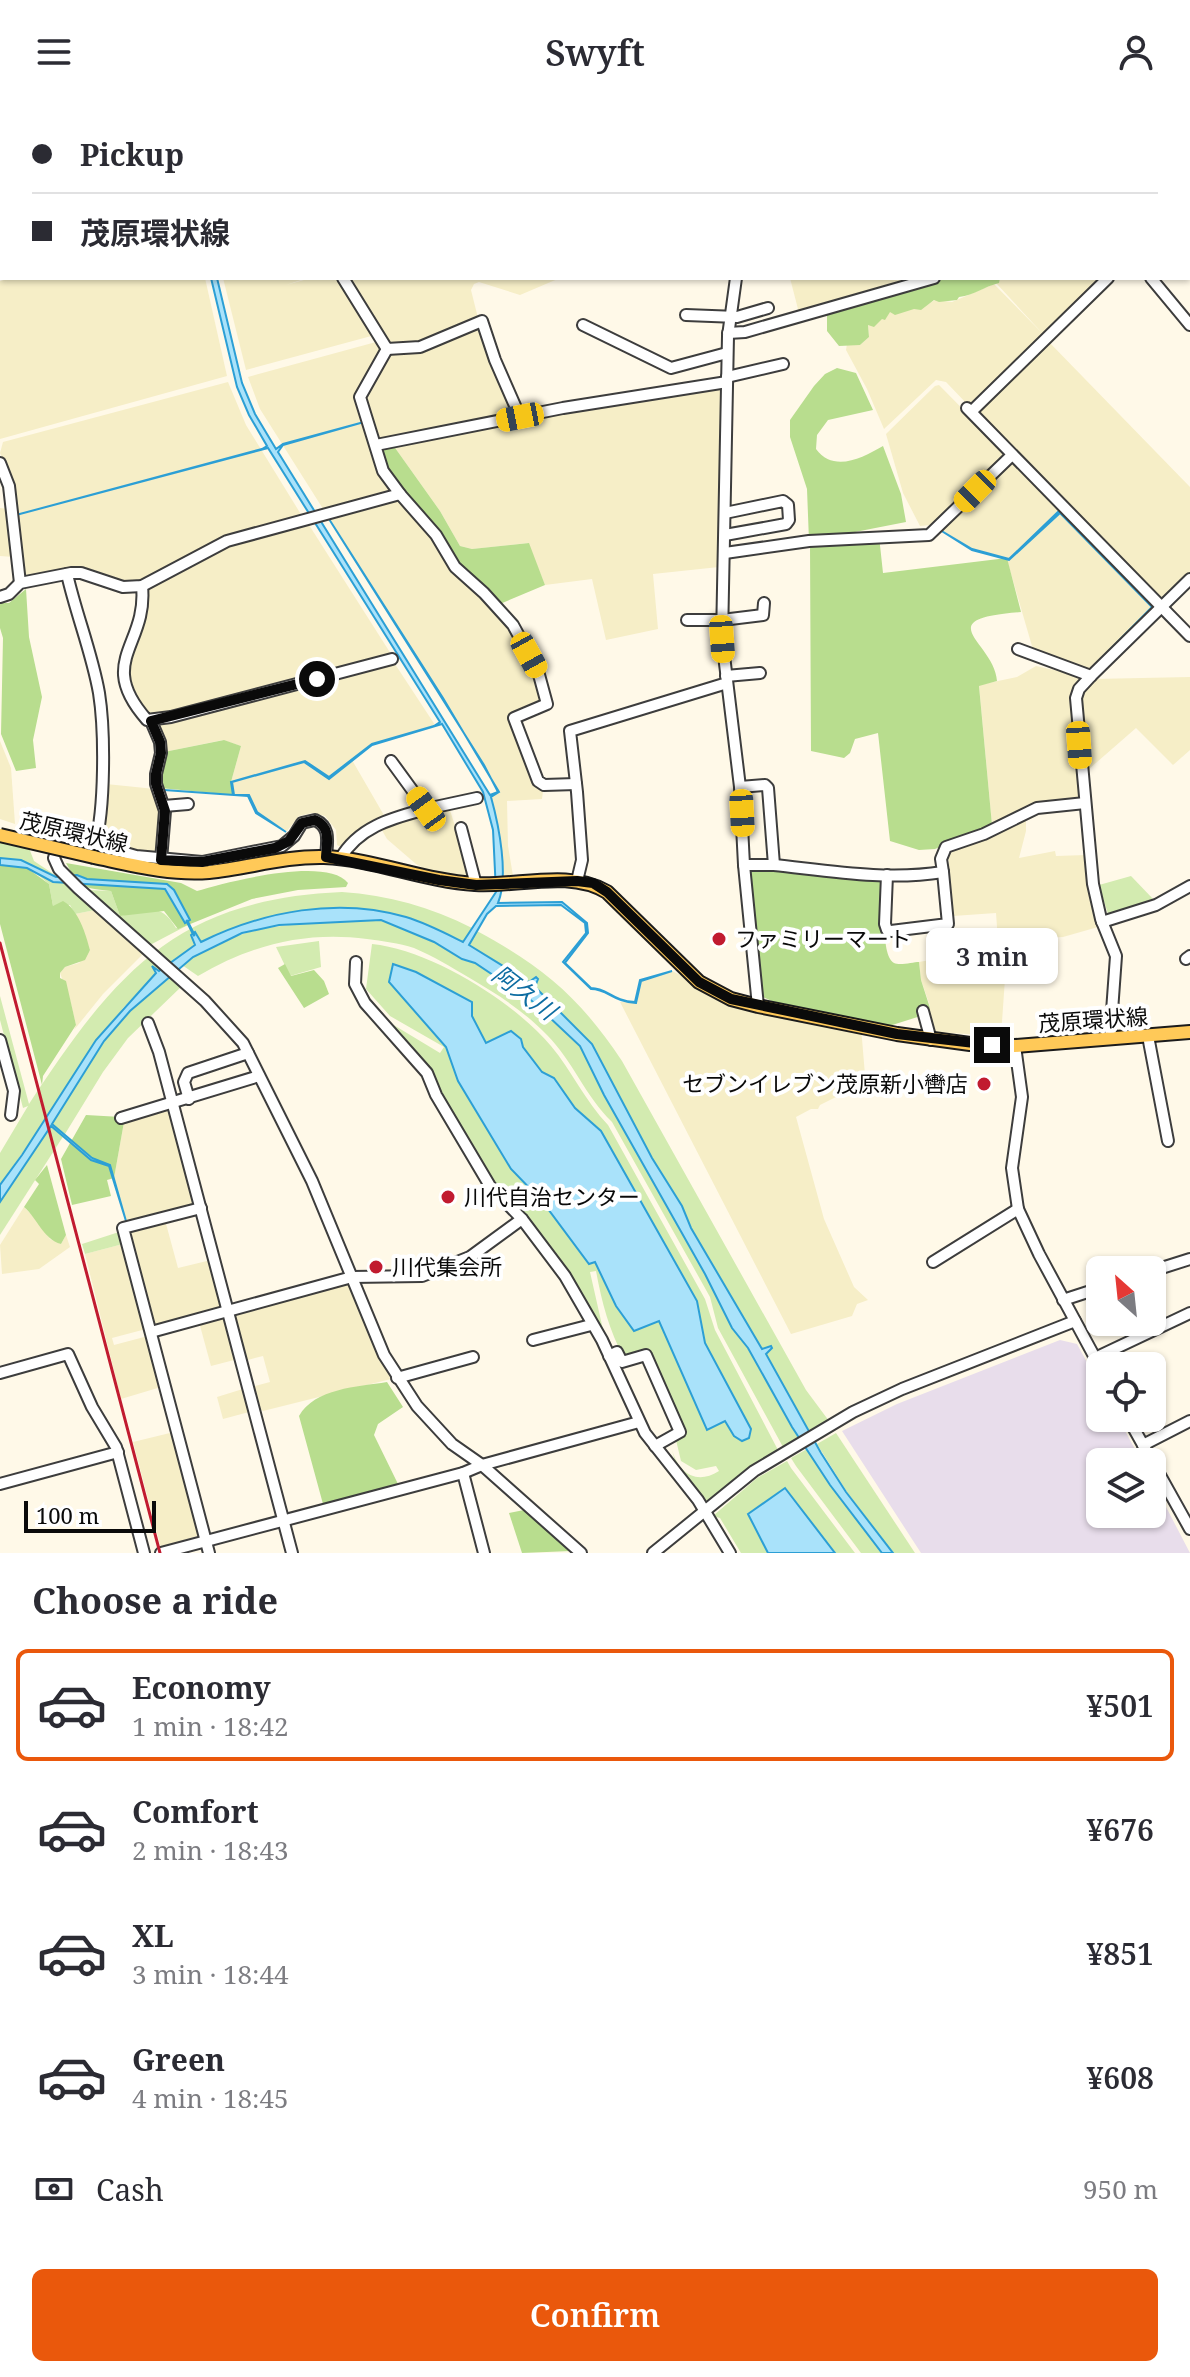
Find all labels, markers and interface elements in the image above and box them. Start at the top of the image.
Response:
text: Swyft [545,28,645,77]
icon: menu [32,30,76,74]
icon: person [1114,30,1158,74]
text: Pickup [80,134,184,175]
text: 茂原環状線 [80,212,230,253]
car [494,401,546,433]
car [950,466,1000,516]
car [708,614,736,664]
car [507,628,551,682]
route start [299,661,335,697]
car [1065,720,1093,770]
car [402,783,450,835]
car [729,788,755,838]
street label: 茂原環状線 [17,804,131,858]
place label: ファミリーマート [735,923,911,953]
callout: 3 min [926,929,1058,985]
marker: ファミリーマート [710,930,728,948]
text: 3 min [956,938,1028,974]
water label: 阿久川 [486,957,566,1028]
street label: 茂原環状線 [1037,1000,1149,1038]
route end [974,1027,1010,1063]
place label: セブンイレブン茂原新小轡店 [682,1068,968,1098]
marker: セブンイレブン茂原新小轡店 [975,1075,993,1093]
place label: 川代自治センター [464,1181,640,1211]
marker: 川代自治センター [439,1188,457,1206]
place label: 川代集会所 [392,1251,502,1281]
north arrow [1086,1256,1166,1336]
map controls [1086,1256,1166,1528]
marker: 川代集会所 [367,1258,385,1276]
button: locate [1086,1352,1166,1432]
button: layers [1086,1448,1166,1528]
scale bar [24,1497,156,1533]
text: 100 m [36,1500,99,1530]
text: Choose a ride [32,1576,278,1625]
text: Economy [132,1667,271,1708]
icon: car [36,1669,108,1741]
text: ¥501 [1086,1685,1154,1726]
text: 1 min · 18:42 [132,1708,289,1744]
text: Comfort [132,1791,259,1832]
icon: car [36,1793,108,1865]
text: ¥676 [1086,1809,1154,1850]
text: 2 min · 18:43 [132,1832,289,1868]
text: XL [132,1915,174,1956]
icon: car [36,1917,108,1989]
text: ¥851 [1086,1933,1154,1974]
text: 3 min · 18:44 [132,1956,289,1992]
text: Green [132,2039,225,2080]
icon: car [36,2041,108,2113]
text: ¥608 [1086,2057,1154,2098]
text: 4 min · 18:45 [132,2080,289,2116]
icon: cash [32,2167,76,2211]
text: Cash [96,2169,164,2210]
text: 950 m [1083,2171,1158,2207]
button: Confirm [32,2269,1158,2361]

